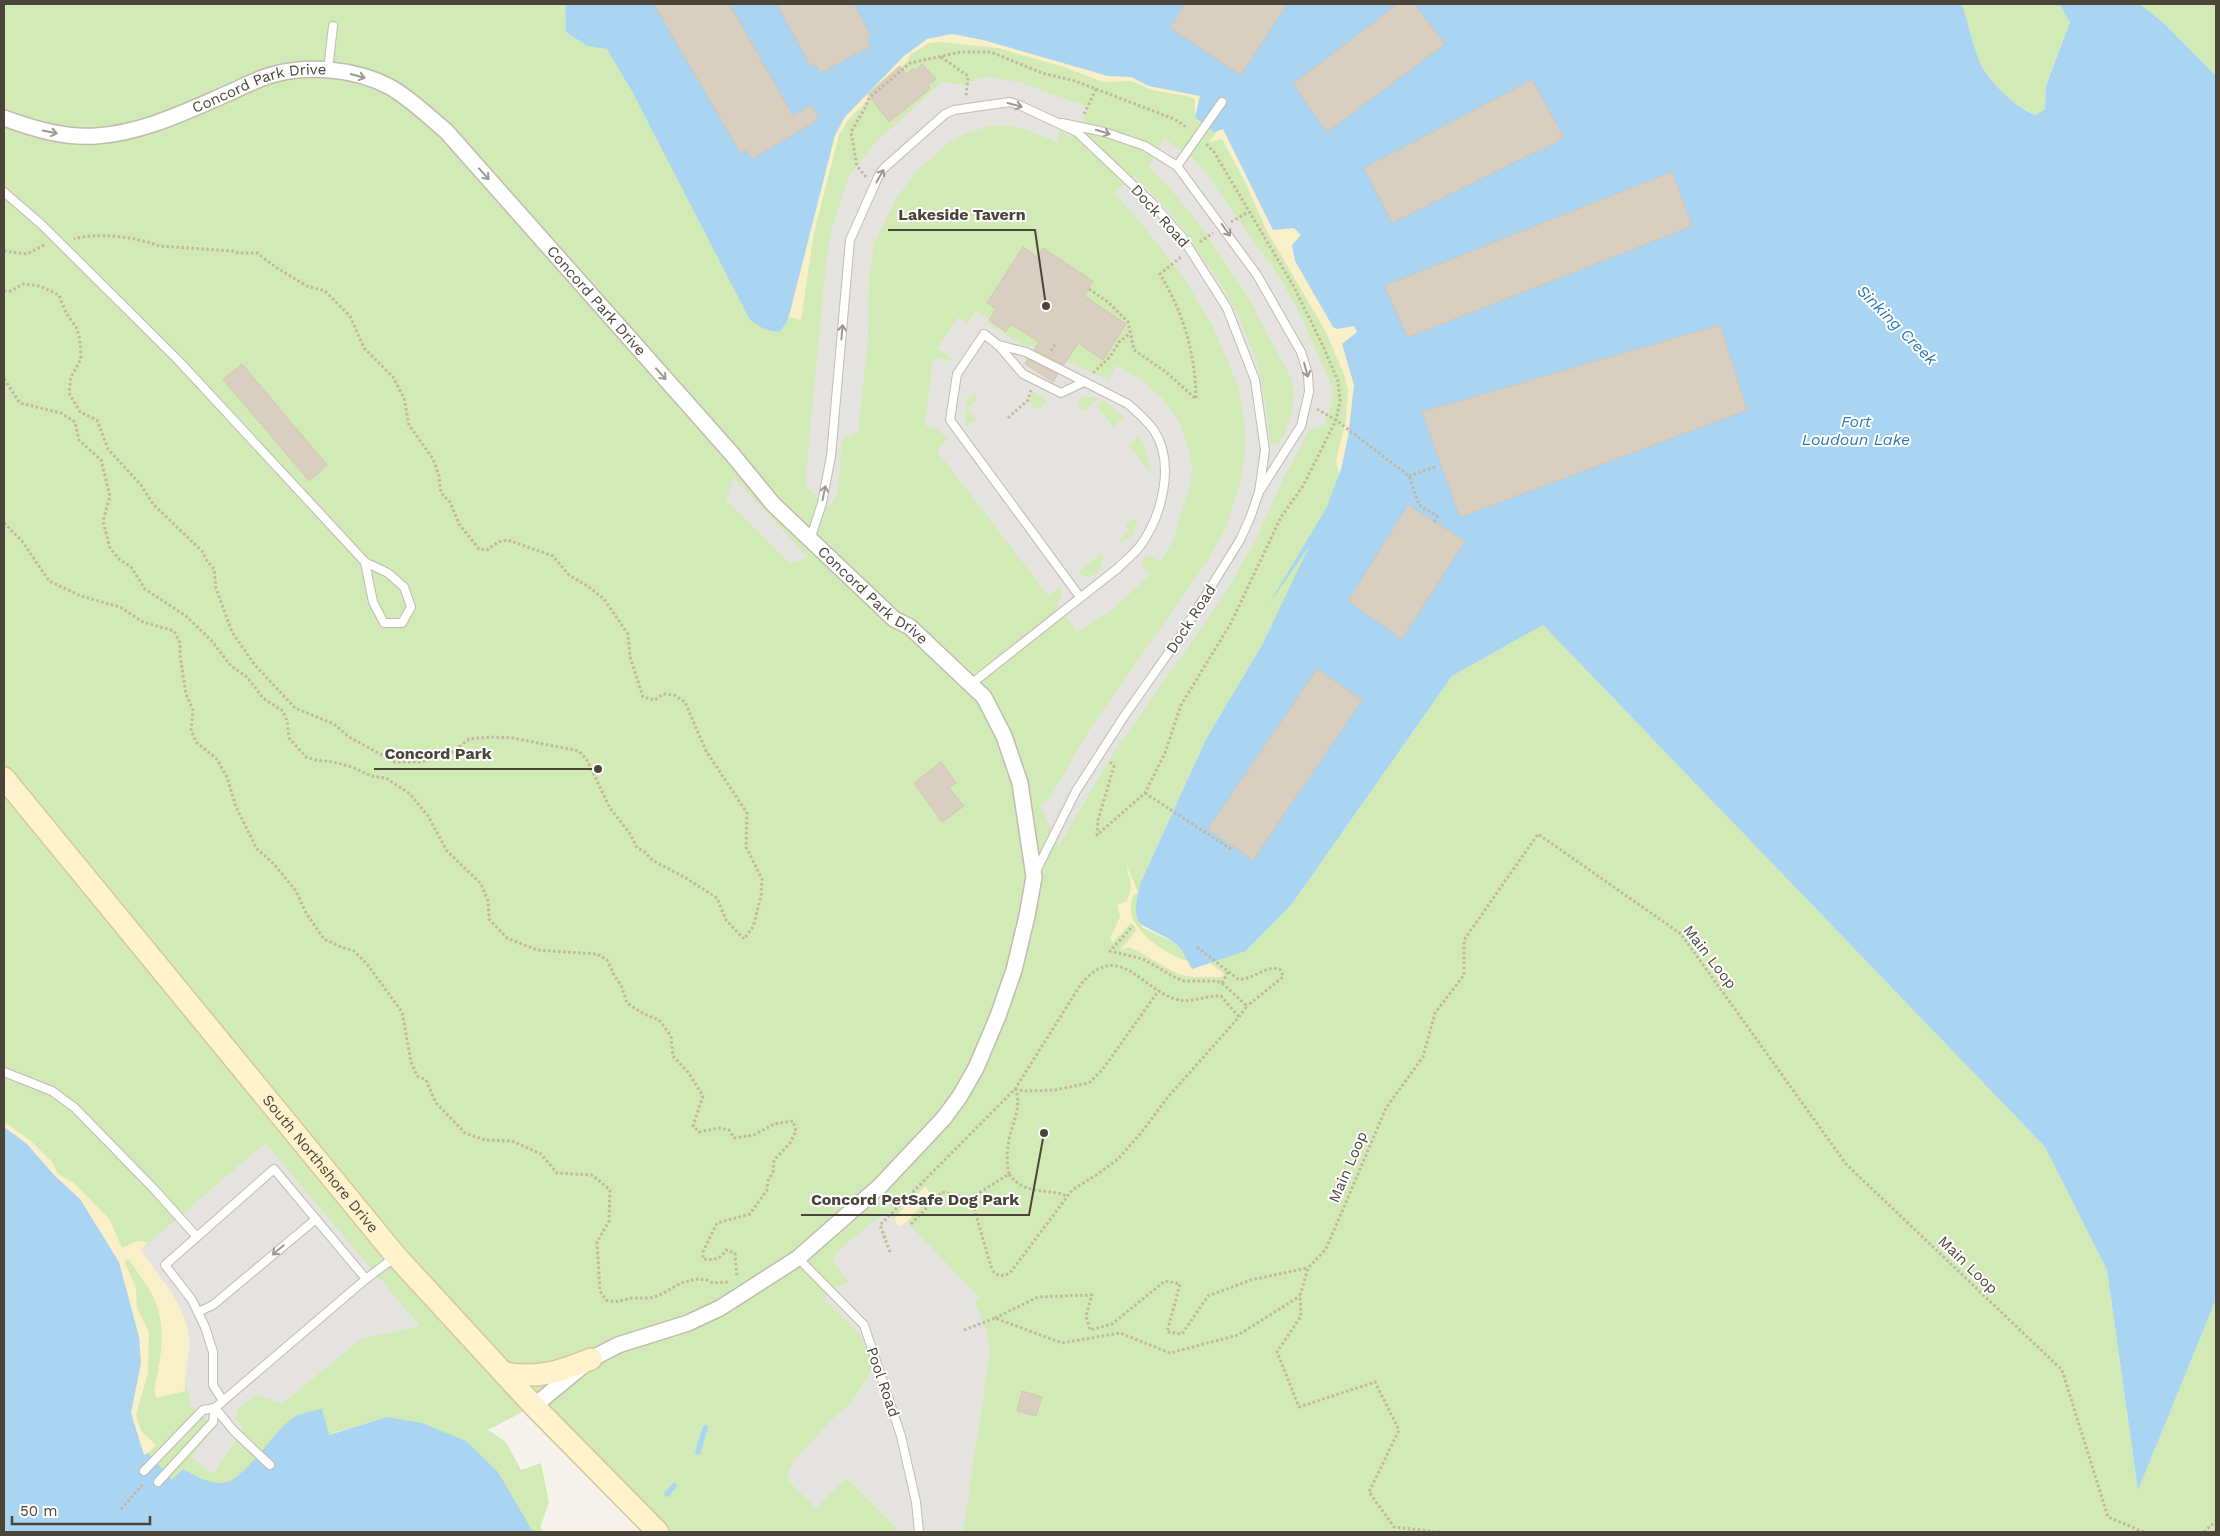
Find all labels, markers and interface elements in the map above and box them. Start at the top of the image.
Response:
street label: Concord Park Drive [189,60,327,117]
one-way arrow [350,71,366,81]
one-way arrow [1007,101,1023,110]
one-way arrow [1095,127,1111,137]
one-way arrow [42,128,58,137]
one-way arrow [478,167,489,180]
one-way arrow [875,169,885,183]
street label: Dock Road [1127,181,1193,251]
callout: Lakeside Tavern [888,199,1035,230]
text: Lakeside Tavern [898,205,1026,224]
one-way arrow [1220,223,1231,236]
street label: Concord Park Drive [543,242,650,359]
water label: Sinking Creek [1853,281,1942,370]
one-way arrow [838,324,847,340]
one-way arrow [1302,362,1311,378]
one-way arrow [655,367,666,380]
water label: Fort Loudoun Lake [1802,412,1910,449]
one-way arrow [820,485,829,501]
street label: Concord Park Drive [814,542,932,648]
street label: Dock Road [1162,581,1220,657]
callout: Concord Park [374,738,502,769]
text: Concord Park [384,744,492,763]
street label: Main Loop [1680,922,1740,992]
street label: South Northshore Drive [259,1091,382,1236]
street label: Main Loop [1325,1129,1371,1205]
callout: Concord PetSafe Dog Park [801,1184,1029,1215]
text: Concord PetSafe Dog Park [811,1190,1019,1209]
street label: Main Loop [1934,1232,2002,1298]
one-way arrow [272,1244,285,1256]
street label: Pool Road [863,1345,903,1419]
scale bar [12,1494,150,1526]
text: 50 m [20,1502,57,1520]

